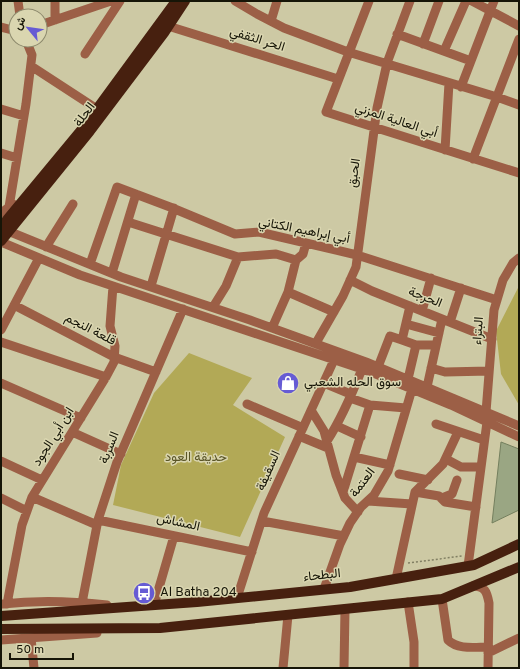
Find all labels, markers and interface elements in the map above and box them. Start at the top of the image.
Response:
north arrow [8,8,48,48]
text: ش [11,14,29,33]
street label: الحر الثقفي [227,24,287,57]
street label: أبي العالية المزني [352,99,440,143]
street label: الحلة [71,100,99,130]
street label: الحبق [345,157,365,189]
street label: أبي إبراهيم الكتاني [257,213,351,249]
street label: الحرجة [406,284,444,312]
street label: قلعة النجم [62,310,118,350]
street label: البتراء [470,316,488,346]
shop icon: سوق الحله الشعبي [275,370,301,396]
place label: سوق الحله الشعبي [304,375,401,392]
street label: ابن أبي الجود [29,404,79,470]
street label: السربة [96,430,124,466]
street label: السقيفة [253,448,285,494]
park label: حديقة العود [165,450,227,466]
street label: العتمة [347,465,379,501]
street label: المشاش [155,511,201,535]
street label: البطحاء [302,566,342,586]
bus stop icon: Al Batha 204 [131,580,157,606]
place label: Al Batha 204 [160,585,237,601]
scale bar [10,635,73,661]
text: 50 m [16,642,44,658]

